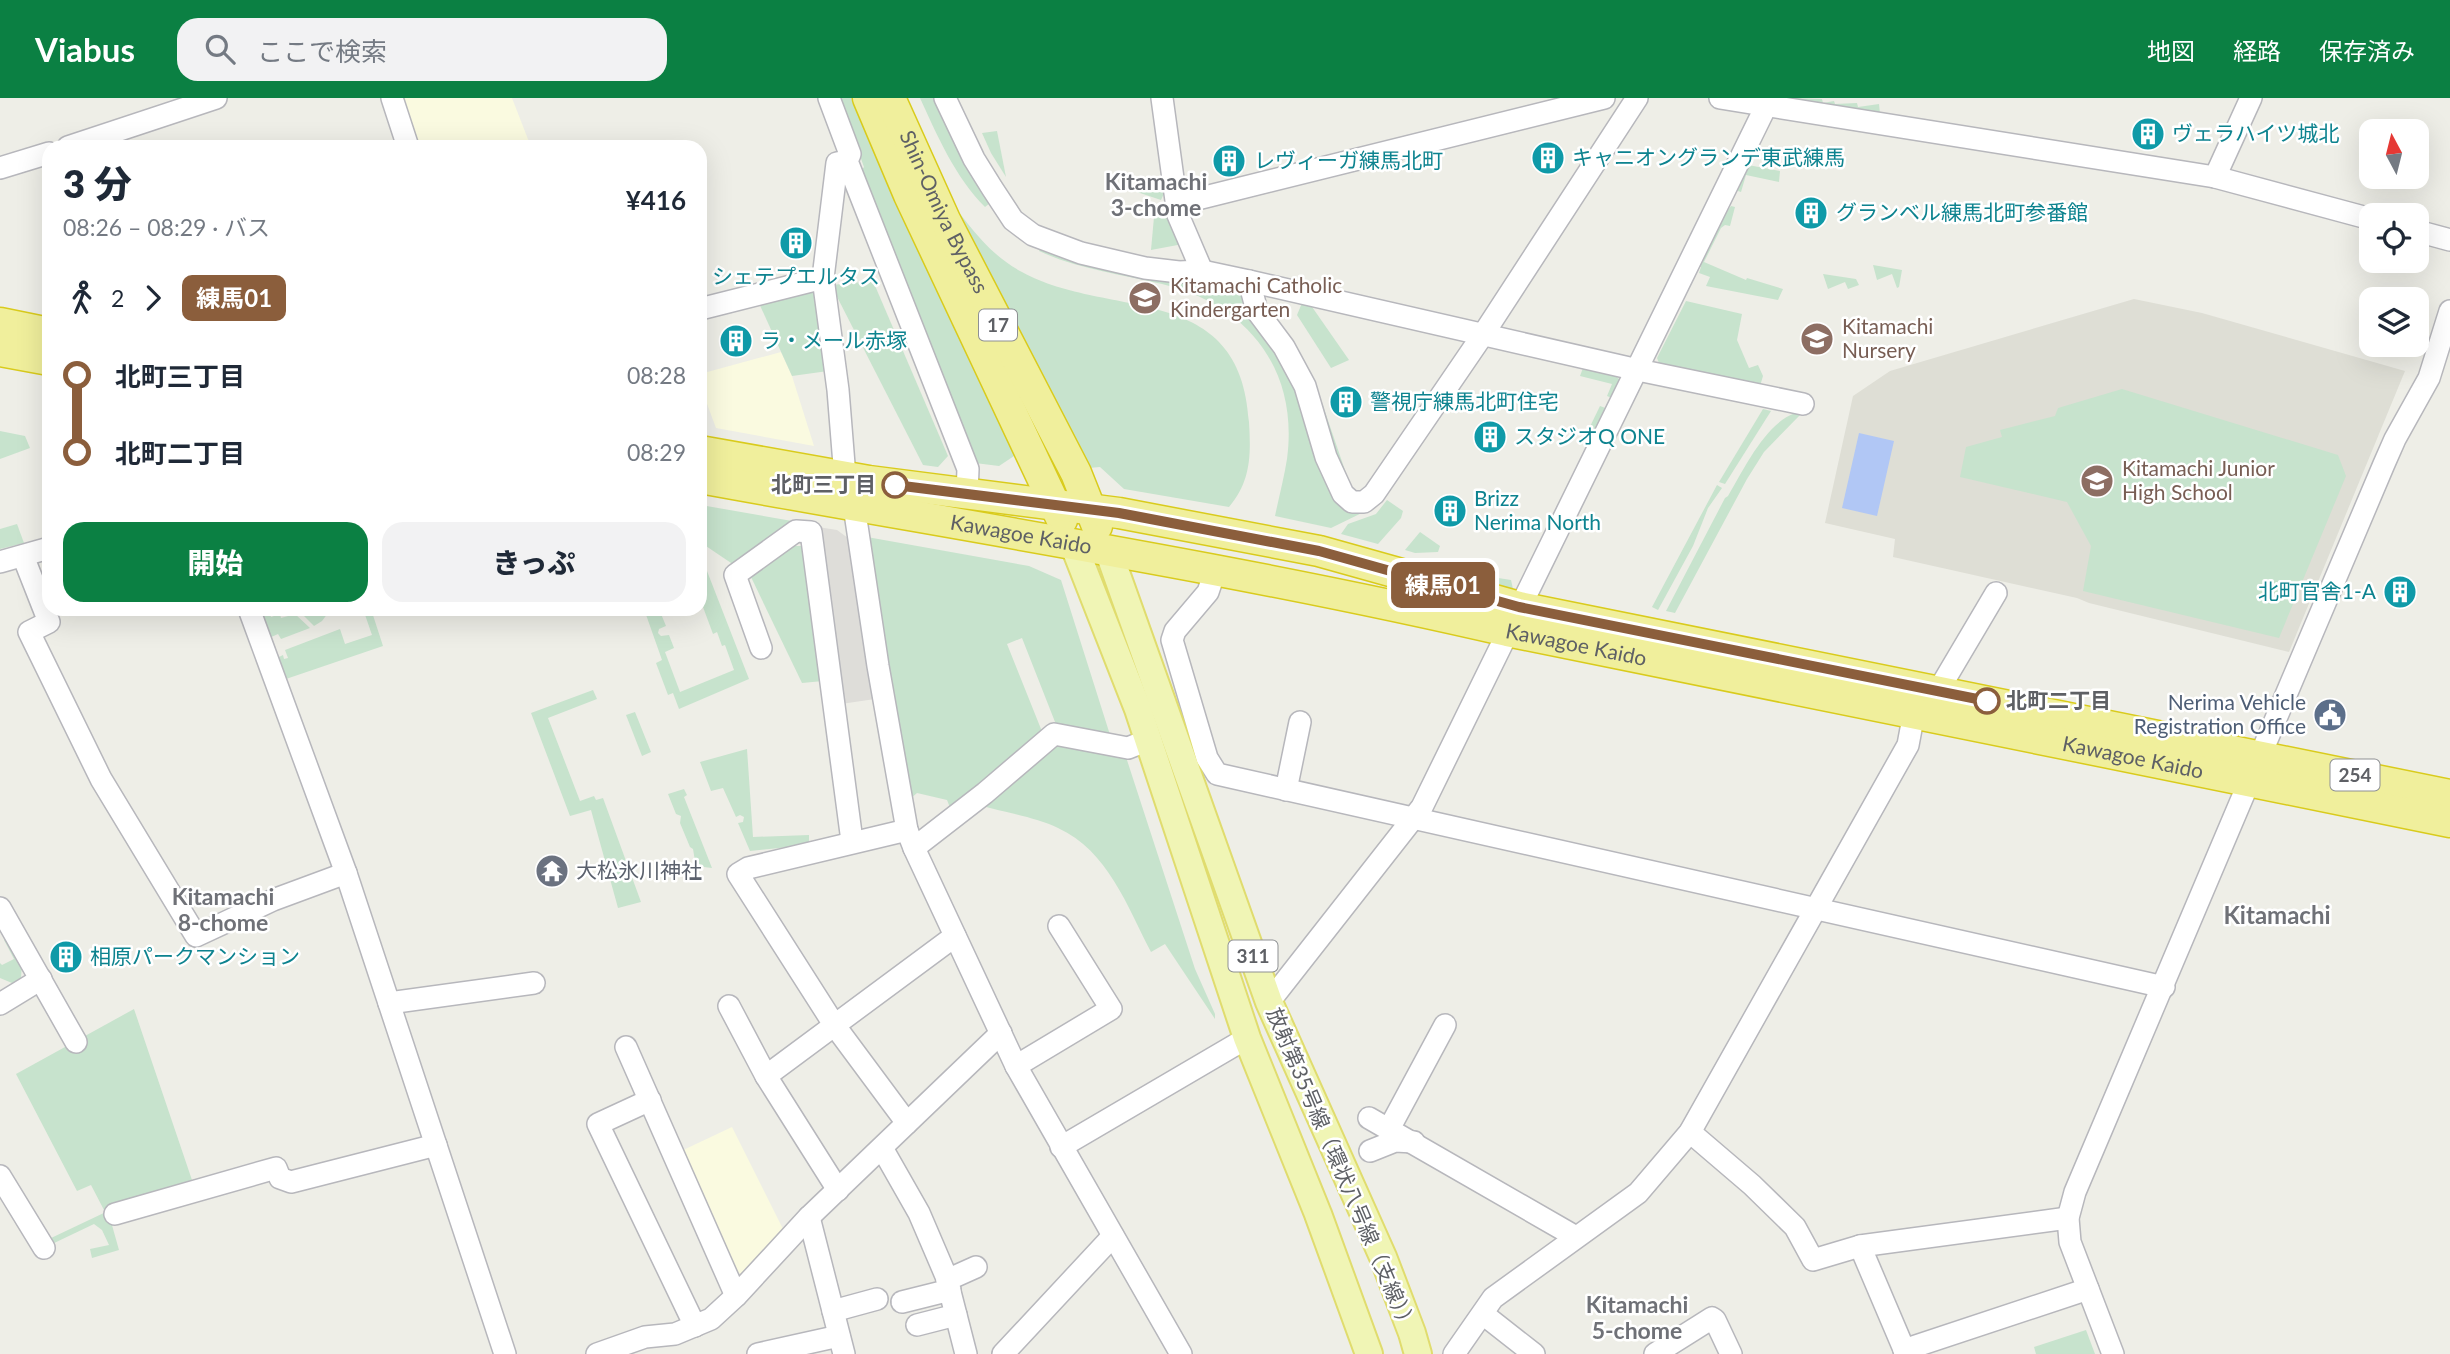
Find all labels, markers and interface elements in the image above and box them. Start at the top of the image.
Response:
search box [177,18,667,81]
text: Viabus [35,29,135,69]
icon: search [201,30,239,68]
text: ここで検索 [257,35,387,67]
text: 地図 [2147,36,2195,65]
text: 経路 [2233,36,2281,65]
text: 保存済み [2319,36,2415,65]
building icon: ヴェラハイツ城北 [2129,115,2167,153]
north arrow [2359,119,2429,189]
map controls [2359,119,2429,357]
place label: ヴェラハイツ城北 [2172,120,2339,145]
street label: Shin-Omiya Bypass [895,126,995,297]
building icon: キャニオングランデ東武練馬 [1529,139,1567,177]
building icon: レヴィーガ練馬北町 [1210,142,1248,180]
place label: キャニオングランデ東武練馬 [1572,144,1845,169]
place label: レヴィーガ練馬北町 [1254,147,1443,172]
text: 3 分 [63,160,132,206]
district label: Kitamachi 3-chome [1105,167,1207,221]
text: ¥416 [626,184,686,216]
building icon: グランベル練馬北町参番館 [1792,194,1830,232]
place label: グランベル練馬北町参番館 [1836,199,2088,224]
button: locate [2359,203,2429,273]
text: 08:26 – 08:29 · バス [63,213,270,241]
building icon: シェテプエルタス [777,224,815,262]
place label: シェテプエルタス [712,263,880,288]
place label: Kitamachi Catholic Kindergarten [1170,272,1342,321]
icon: walk [63,279,101,317]
icon: forward [134,279,172,317]
school or university icon: Kitamachi Catholic Kindergarten [1126,279,1164,317]
text: 練馬01 [196,283,272,312]
text: 2 [111,284,124,312]
button: layers [2359,287,2429,357]
road number: 17 [979,310,1017,341]
place label: Kitamachi Nursery [1842,313,1933,362]
school or university icon: Kitamachi Nursery [1798,320,1836,358]
building icon: ラ・メール赤塚 [717,322,755,360]
place label: ラ・メール赤塚 [760,327,907,352]
text: 北町三丁目 [115,360,245,392]
text: 08:28 [627,361,686,389]
building icon: 警視庁練馬北町住宅 [1327,383,1365,421]
place label: 警視庁練馬北町住宅 [1370,388,1559,413]
building icon: スタジオQ ONE [1471,418,1509,456]
place label: スタジオQ ONE [1514,423,1665,448]
text: 北町二丁目 [115,437,245,469]
text: 08:29 [627,438,686,466]
place label: Kitamachi Junior High School [2122,455,2275,504]
school or university icon: Kitamachi Junior High School [2078,462,2116,500]
place label: 北町三丁目 [771,471,876,496]
marker: 北町三丁目 [882,472,908,498]
place label: Brizz Nerima North [1474,485,1601,534]
building icon: Brizz Nerima North [1431,492,1469,530]
street label: Kawagoe Kaido [949,509,1094,558]
button: 開始 [63,522,368,602]
button: きっぷ [382,522,686,602]
line badge: 練馬01 [1394,562,1492,608]
text: 練馬01 [1405,570,1481,599]
building icon: 北町官舎1-A [2381,573,2419,611]
place label: 北町官舎1-A [2258,578,2377,603]
street label: Kawagoe Kaido [1504,617,1649,670]
place label: 北町二丁目 [2006,687,2111,712]
marker: 北町二丁目 [1974,688,2000,714]
place label: Nerima Vehicle Registration Office [2134,689,2306,738]
public building icon: Nerima Vehicle Registration Office [2311,696,2349,734]
street label: Kawagoe Kaido [2060,730,2206,783]
road number: 254 [2330,760,2380,790]
temple icon: 大松氷川神社 [533,852,571,890]
place label: 大松氷川神社 [576,857,702,882]
district label: Kitamachi 8-chome [172,882,274,936]
district label: Kitamachi [2223,900,2331,929]
building icon: 相原パークマンション [47,938,85,976]
road number: 311 [1228,940,1278,972]
place label: 相原パークマンション [90,943,300,968]
street label: 放射第35号線（環状八号線（支線）） [1263,1004,1422,1335]
district label: Kitamachi 5-chome [1586,1290,1688,1344]

